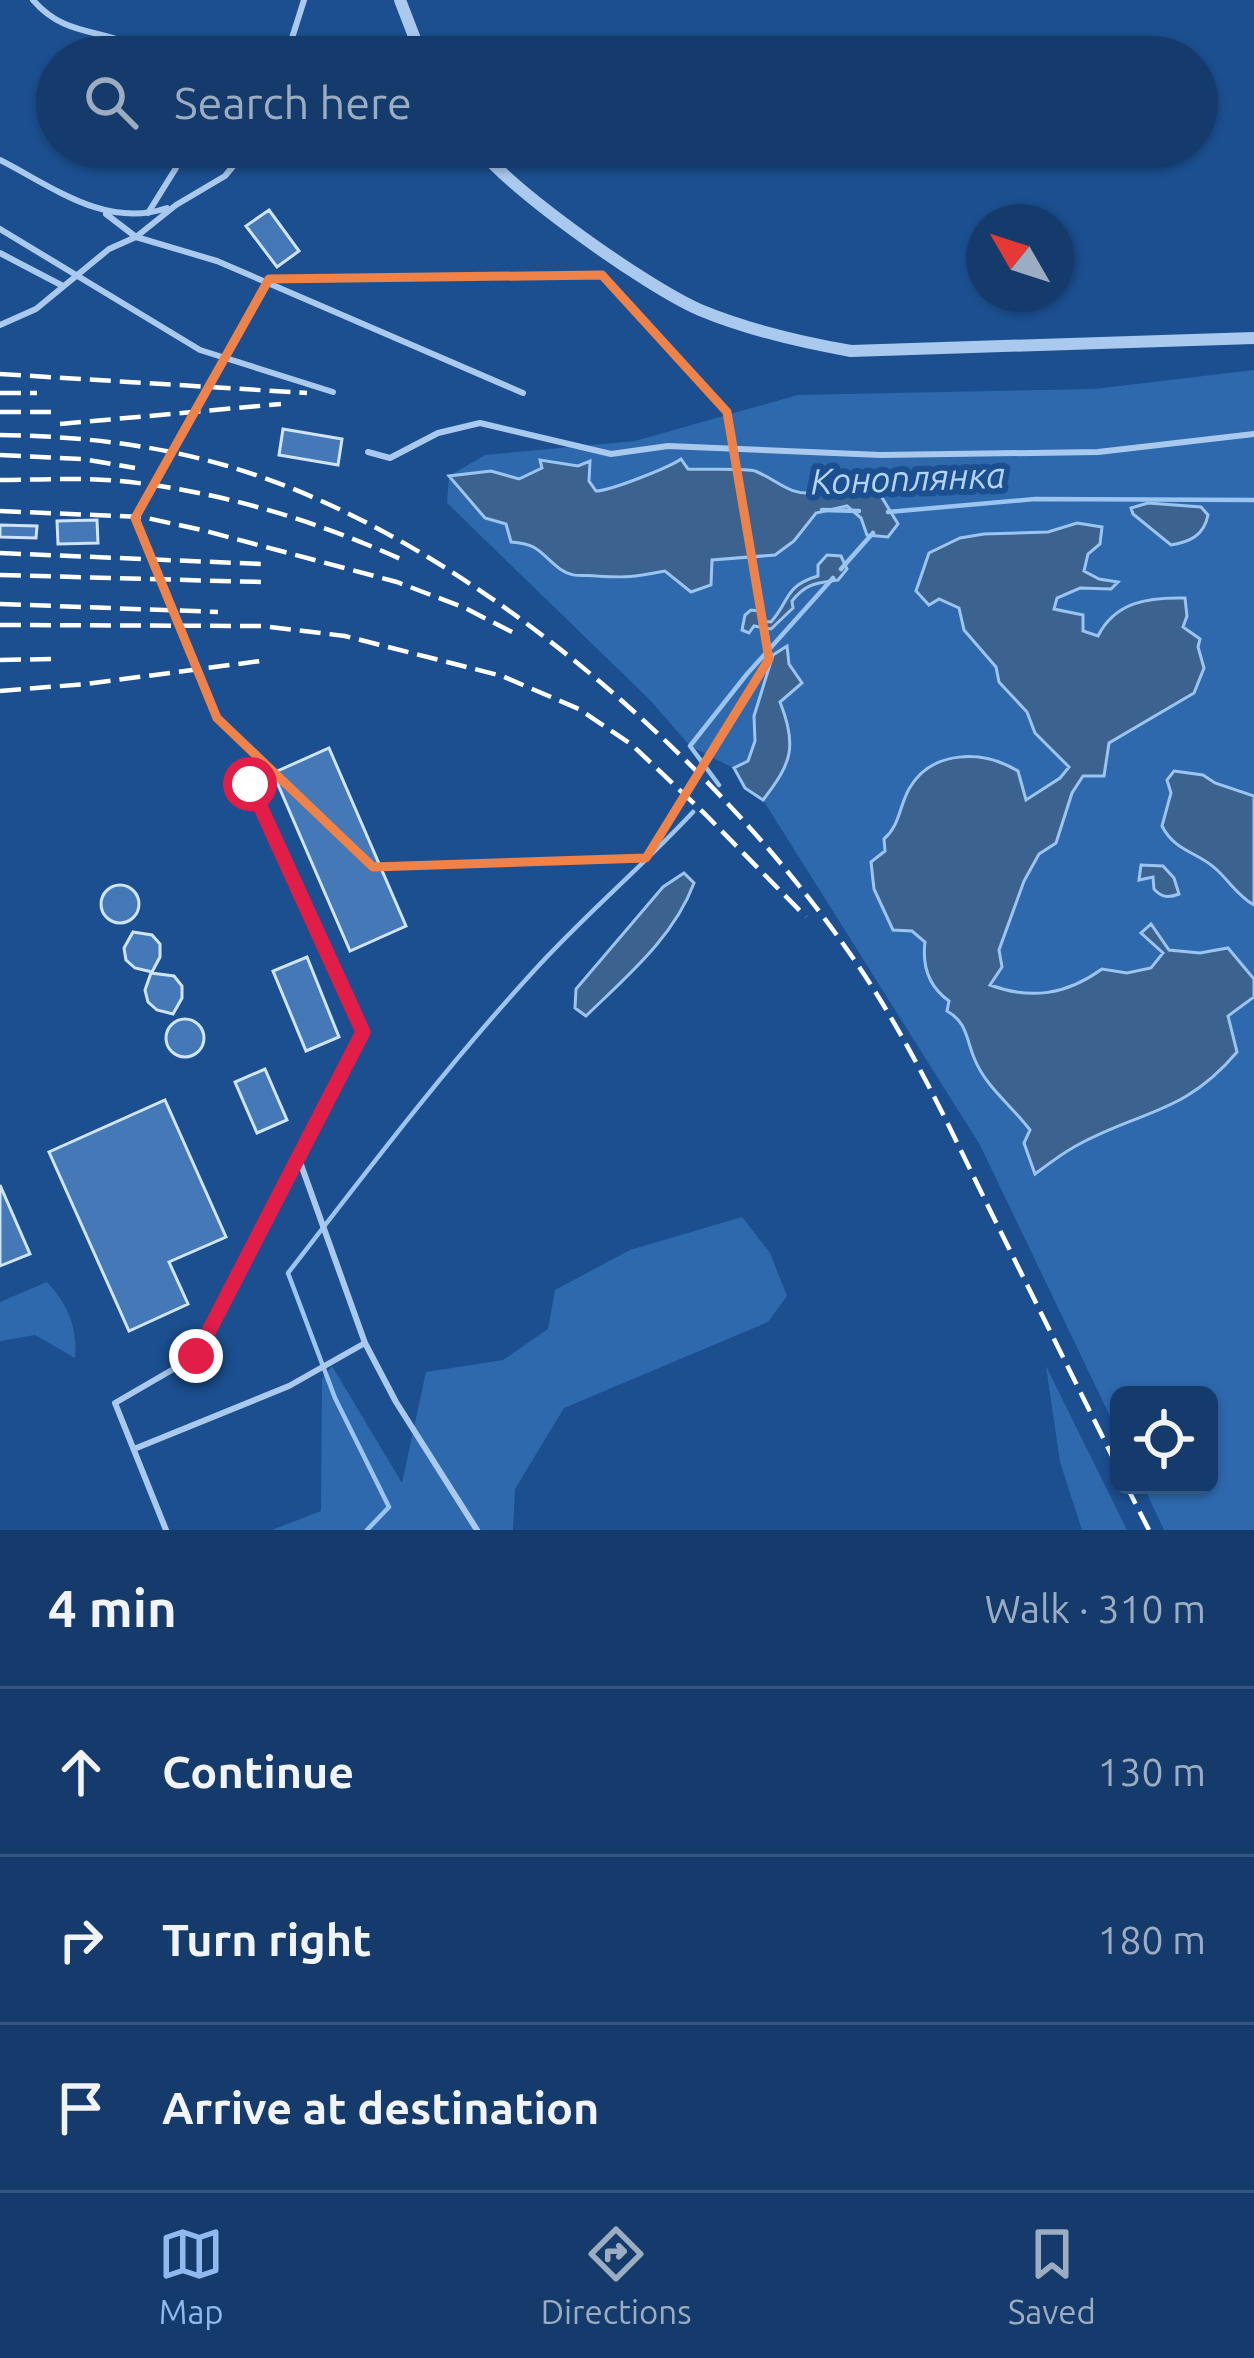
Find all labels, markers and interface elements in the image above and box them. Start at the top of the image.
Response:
search box [36,36,1218,168]
icon: search [78,69,144,135]
text: Search here [174,77,412,128]
north arrow [966,204,1074,312]
water label: Коноплянка [810,454,1006,501]
route start [223,757,277,811]
route end [169,1329,223,1383]
map controls [1110,1386,1218,1494]
button: locate [1110,1386,1218,1494]
text: 4 min [48,1579,177,1637]
text: Walk · 310 m [985,1587,1206,1630]
icon: ahead [48,1739,114,1805]
text: Continue [162,1746,354,1797]
text: 130 m [1097,1750,1206,1793]
icon: right [48,1907,114,1973]
text: Turn right [162,1914,371,1965]
text: 180 m [1097,1918,1206,1961]
icon: arrive [48,2075,114,2141]
text: Arrive at destination [162,2082,599,2133]
tab: Map [158,2221,224,2330]
tab: Directions [541,2221,691,2330]
tab: Saved [1008,2221,1096,2330]

